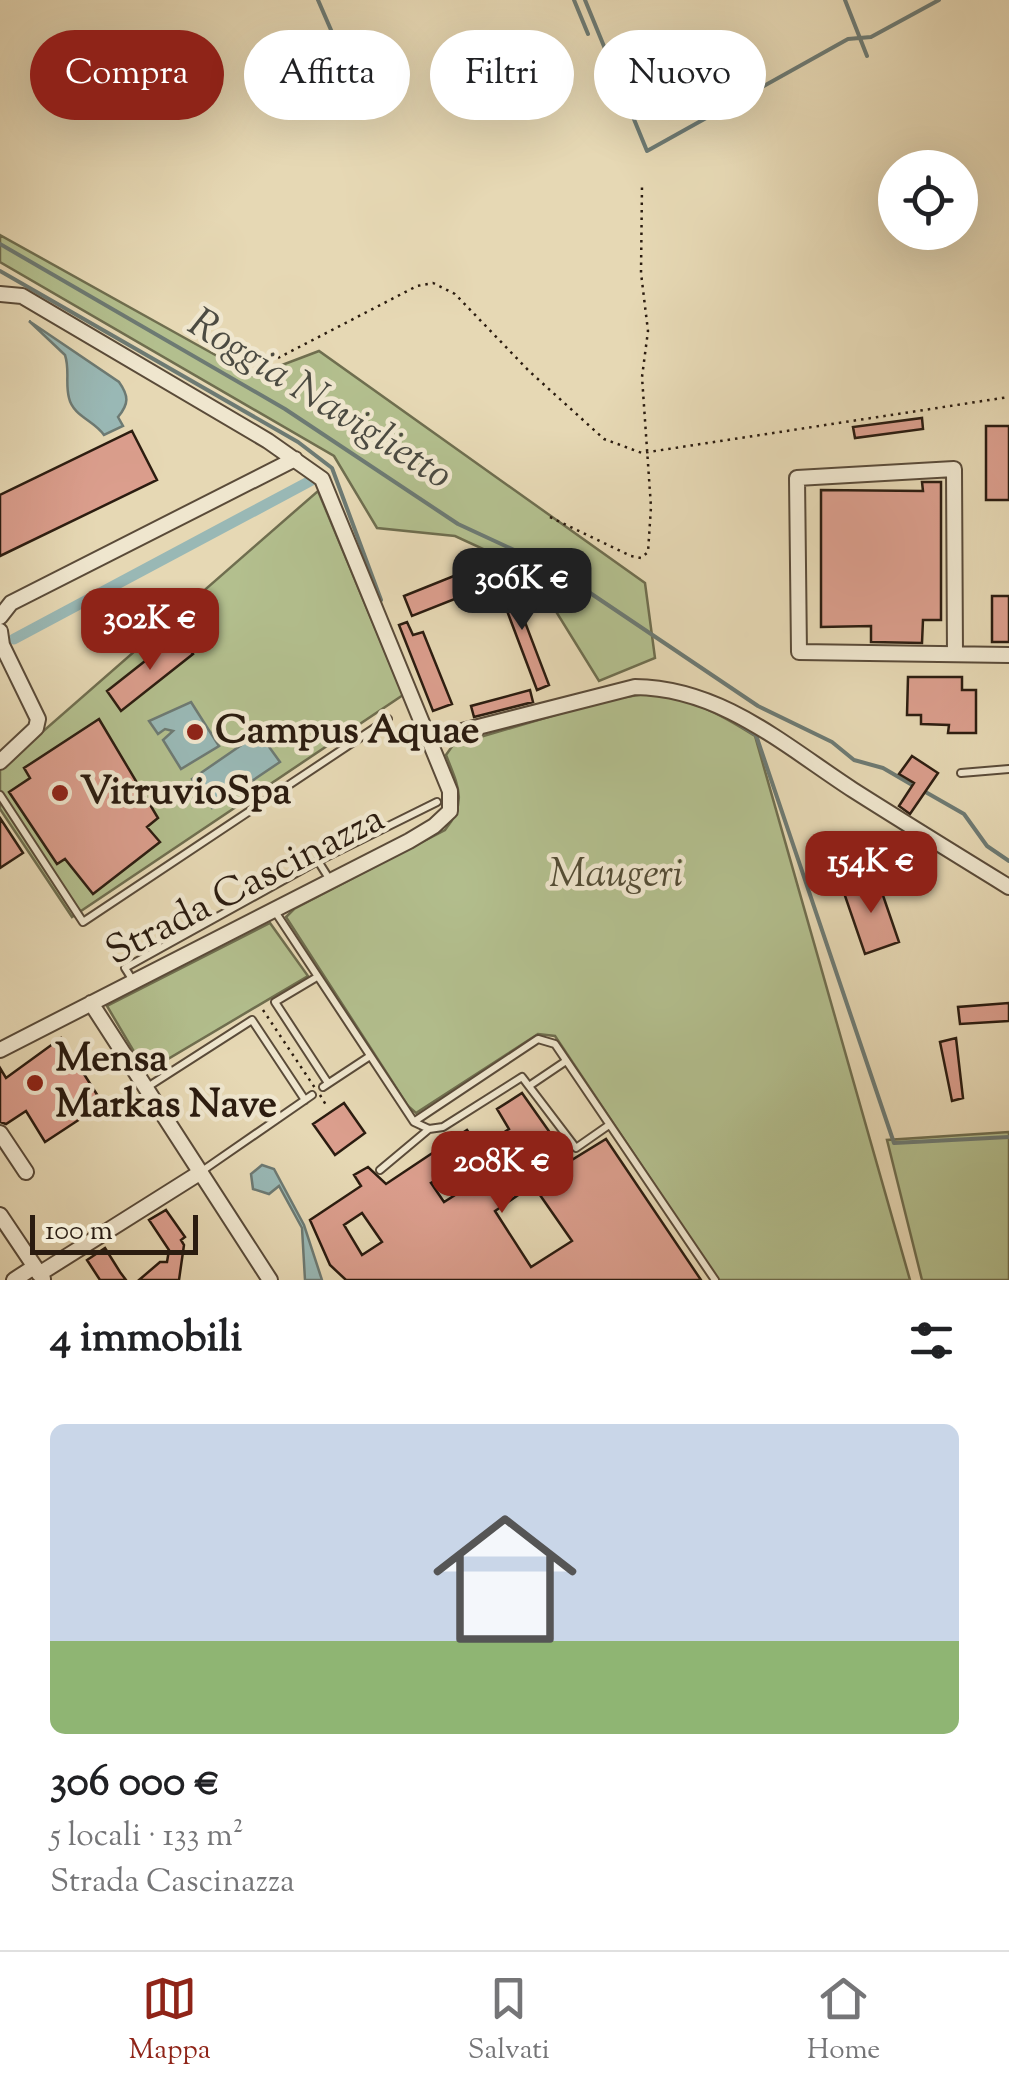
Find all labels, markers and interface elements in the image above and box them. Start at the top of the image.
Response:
chip: Compra [30,30,224,120]
chip: Affitta [244,30,410,120]
chip: Filtri [430,30,574,120]
chip: Nuovo [594,30,766,120]
map controls [878,150,978,250]
button: locate [878,150,978,250]
water label: Roggia Naviglietto [175,296,463,506]
pin: 306K € [441,548,603,633]
text: 306K € [474,557,570,603]
pin: 302K € [69,588,231,673]
text: 302K € [103,597,197,643]
place label: Campus Aquae [215,704,479,761]
marker: Campus Aquae [184,721,206,743]
place label: VitruvioSpa [80,765,292,822]
marker: VitruvioSpa [49,782,71,804]
street label: Strada Cascinazza [97,792,395,982]
pin: 154K € [790,831,952,916]
text: 154K € [827,840,915,886]
park label: Maugeri [549,848,683,905]
place label: Mensa Markas Nave [55,1032,277,1135]
marker: Mensa Markas Nave [24,1072,46,1094]
pin: 208K € [421,1131,583,1216]
text: 208K € [453,1140,551,1186]
scale bar [30,1210,198,1254]
text: 100 m [45,1212,113,1252]
text: 4 immobili [50,1310,242,1370]
icon: filters [904,1313,959,1368]
icon: home [415,1489,595,1669]
text: 306 000 € [50,1754,220,1814]
text: 5 locali · 133 m² [50,1814,244,1860]
text: Strada Cascinazza [50,1860,295,1906]
tab: Mappa [129,1971,211,2071]
tab: Salvati [468,1971,550,2071]
tab: Home [807,1971,880,2071]

